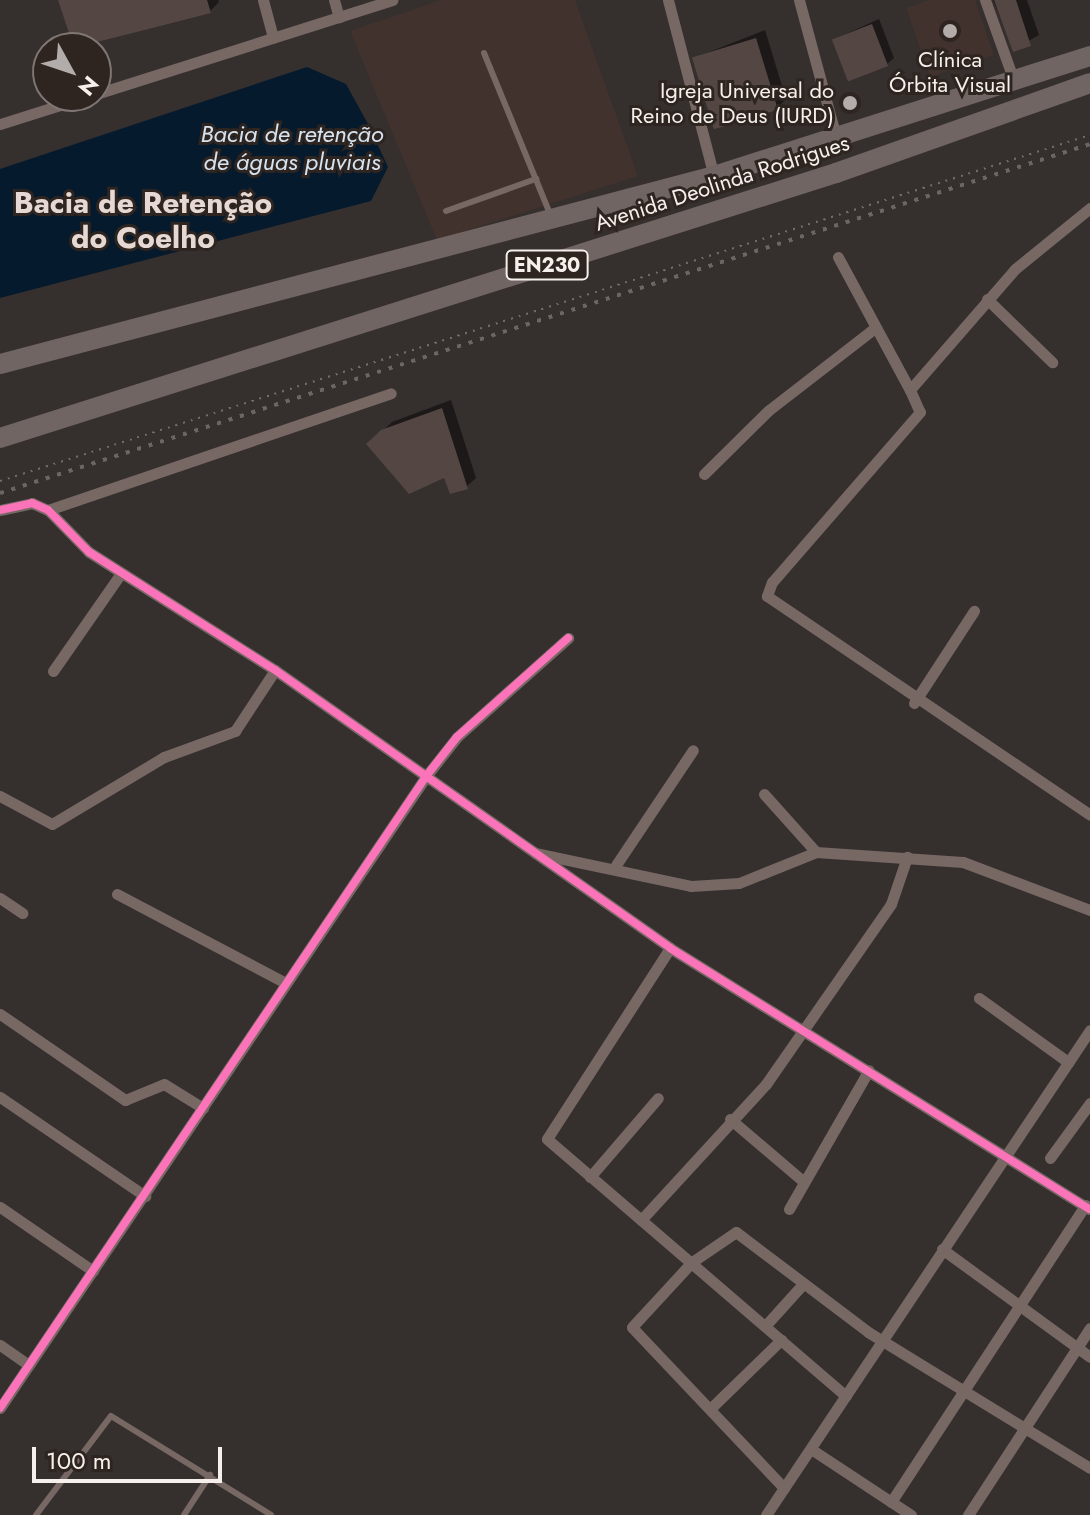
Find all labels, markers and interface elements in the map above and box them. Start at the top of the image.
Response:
marker: Clínica Órbita Visual [939,20,961,42]
north arrow [32,32,112,112]
place label: Clínica Órbita Visual [889,46,1011,98]
text: N [71,69,107,103]
place label: Igreja Universal do Reino de Deus (IURD) [631,77,834,128]
marker: Igreja Universal do Reino de Deus (IURD) [841,94,859,112]
water label: Bacia de retenção de águas pluviais [200,120,384,176]
street label: Avenida Deolinda Rodrigues [591,129,853,237]
district label: Bacia de Retenção do Coelho [14,185,272,256]
road number: EN230 [505,249,589,281]
scale bar [36,1431,226,1481]
text: 100 m [46,1443,112,1478]

